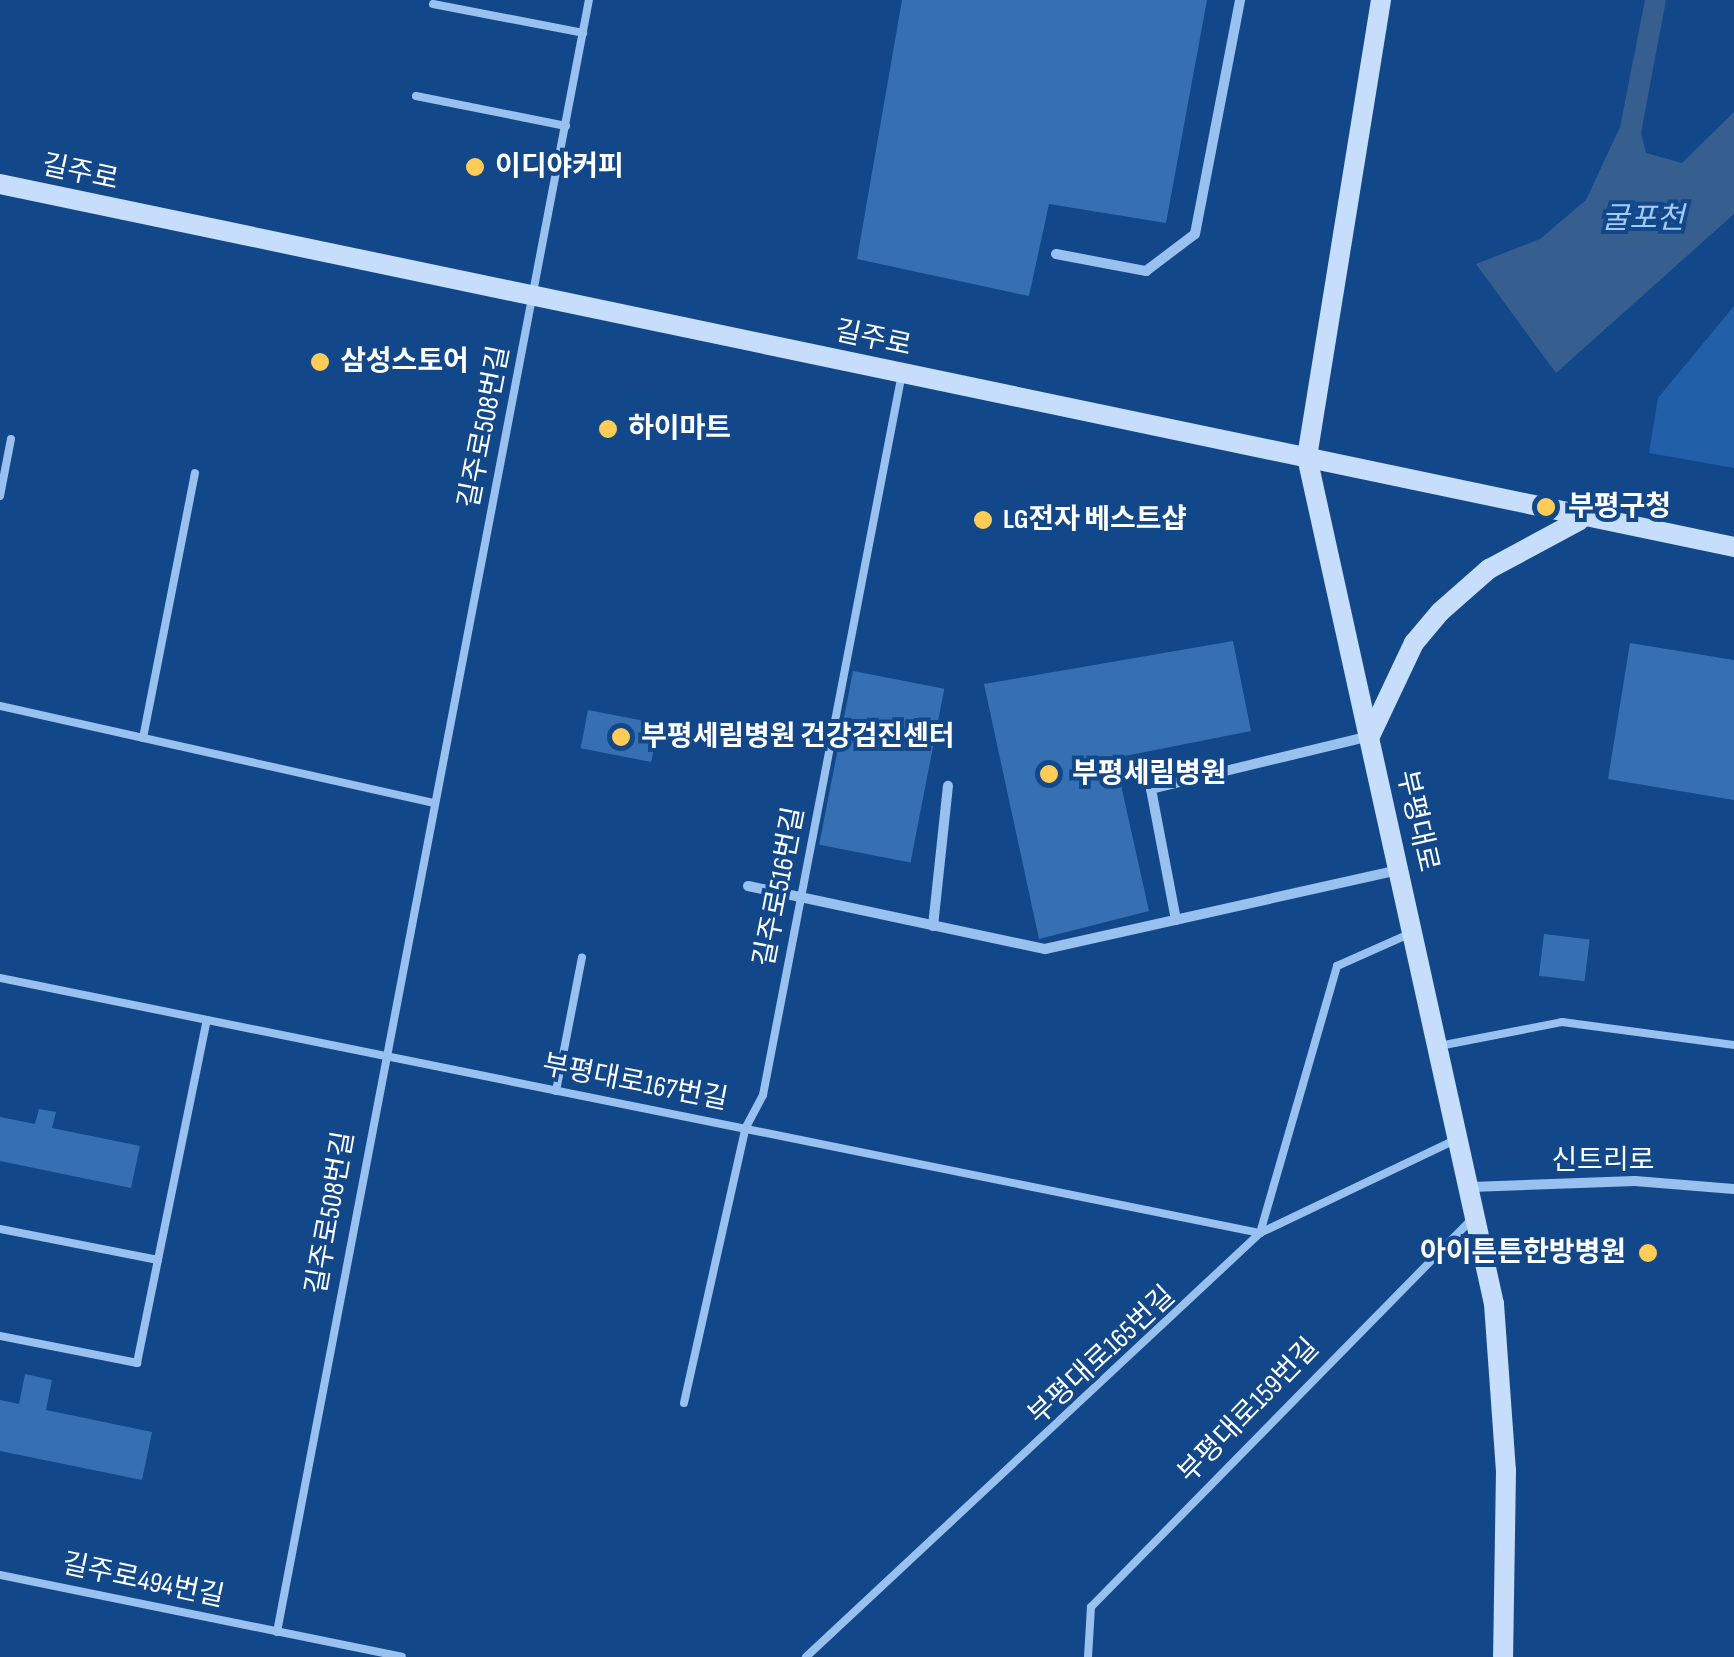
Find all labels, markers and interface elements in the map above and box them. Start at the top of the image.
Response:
street label: 길주로 [39,149,121,197]
place label: 이디야커피 [495,150,624,184]
marker: 이디야커피 [464,156,486,178]
water label: 굴포천 [1602,201,1684,237]
street label: 길주로 [832,315,914,363]
street label: 길주로508번길 [453,343,517,511]
place label: 삼성스토어 [340,345,469,379]
marker: 삼성스토어 [309,351,331,373]
place label: 하이마트 [628,412,731,446]
marker: 하이마트 [597,418,619,440]
place label: 부평구청 [1568,490,1671,524]
marker: 부평구청 [1533,494,1559,520]
place label: LG전자 베스트샵 [1003,503,1187,537]
marker: LG전자 베스트샵 [972,509,994,531]
place label: 부평세림병원 건강검진센터 [641,720,954,754]
marker: 부평세림병원 건강검진센터 [610,726,632,748]
place label: 부평세림병원 [1072,757,1227,791]
marker: 부평세림병원 [1036,761,1062,787]
street label: 부평대로 [1389,767,1445,875]
street label: 길주로516번길 [748,804,812,970]
street label: 부평대로167번길 [540,1049,730,1117]
street label: 길주로508번길 [300,1129,362,1297]
street label: 신트리로 [1551,1144,1655,1178]
place label: 아이튼튼한방병원 [1420,1236,1626,1270]
marker: 아이튼튼한방병원 [1635,1240,1661,1266]
street label: 부평대로165번길 [1022,1280,1182,1432]
street label: 부평대로159번길 [1172,1332,1326,1490]
street label: 길주로494번길 [59,1547,227,1615]

